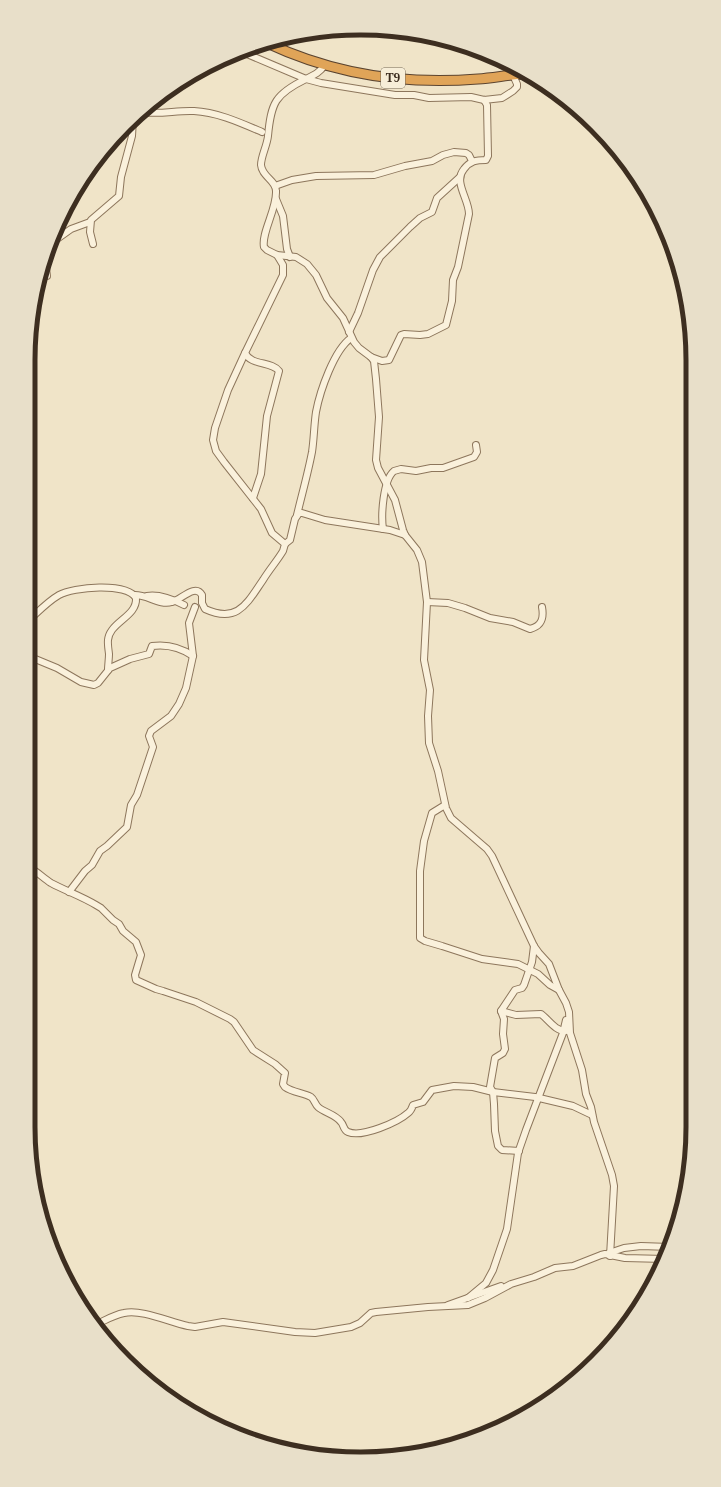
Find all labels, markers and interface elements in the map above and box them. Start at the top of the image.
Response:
road number: T9 [381,68,405,88]

